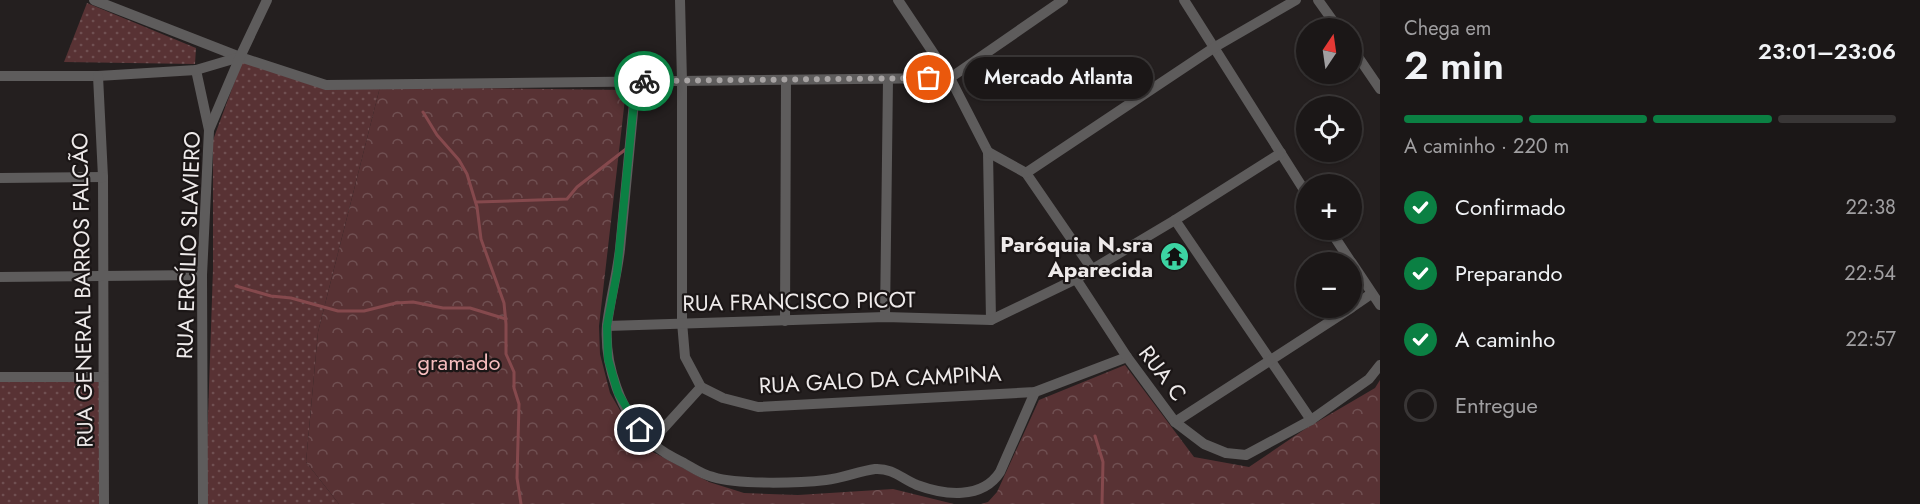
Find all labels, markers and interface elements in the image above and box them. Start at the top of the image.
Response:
text: Chega em [1404,14,1491,43]
north arrow [1296,18,1362,84]
map controls [1296,18,1362,318]
text: 23:01–23:06 [1758,35,1896,67]
text: 2 min [1404,37,1504,94]
courier [614,51,674,111]
pin [903,52,954,103]
callout: Mercado Atlanta [965,57,1154,99]
icon: bag [912,61,945,94]
text: Mercado Atlanta [984,63,1133,92]
icon: bike [628,65,661,98]
button: locate [1296,96,1362,162]
street label: RUA ERCÍLIO SLAVIERO [168,131,208,359]
street label: RUA GENERAL BARROS FALCÃO [63,132,101,448]
text: A caminho · 220 m [1404,132,1569,161]
button: + [1296,174,1362,240]
icon: check [1404,191,1437,224]
text: Confirmado [1455,191,1565,223]
text: 22:38 [1845,193,1896,222]
place label: Paróquia N.sra Aparecida [1000,228,1153,285]
temple icon: Paróquia N.sra Aparecida [1158,241,1190,273]
button: − [1296,252,1362,318]
icon: check [1404,257,1437,290]
text: Preparando [1455,257,1563,289]
text: 22:54 [1844,259,1896,288]
street label: RUA FRANCISCO PICOT [682,283,917,319]
icon: check [1404,323,1437,356]
text: A caminho [1455,323,1555,355]
text: 22:57 [1845,325,1896,354]
street label: RUA C [1131,338,1195,408]
park label: gramado [418,346,500,378]
street label: RUA GALO DA CAMPINA [758,357,1003,401]
text: Entregue [1455,389,1538,421]
pin [614,404,665,455]
icon: home [623,413,656,446]

